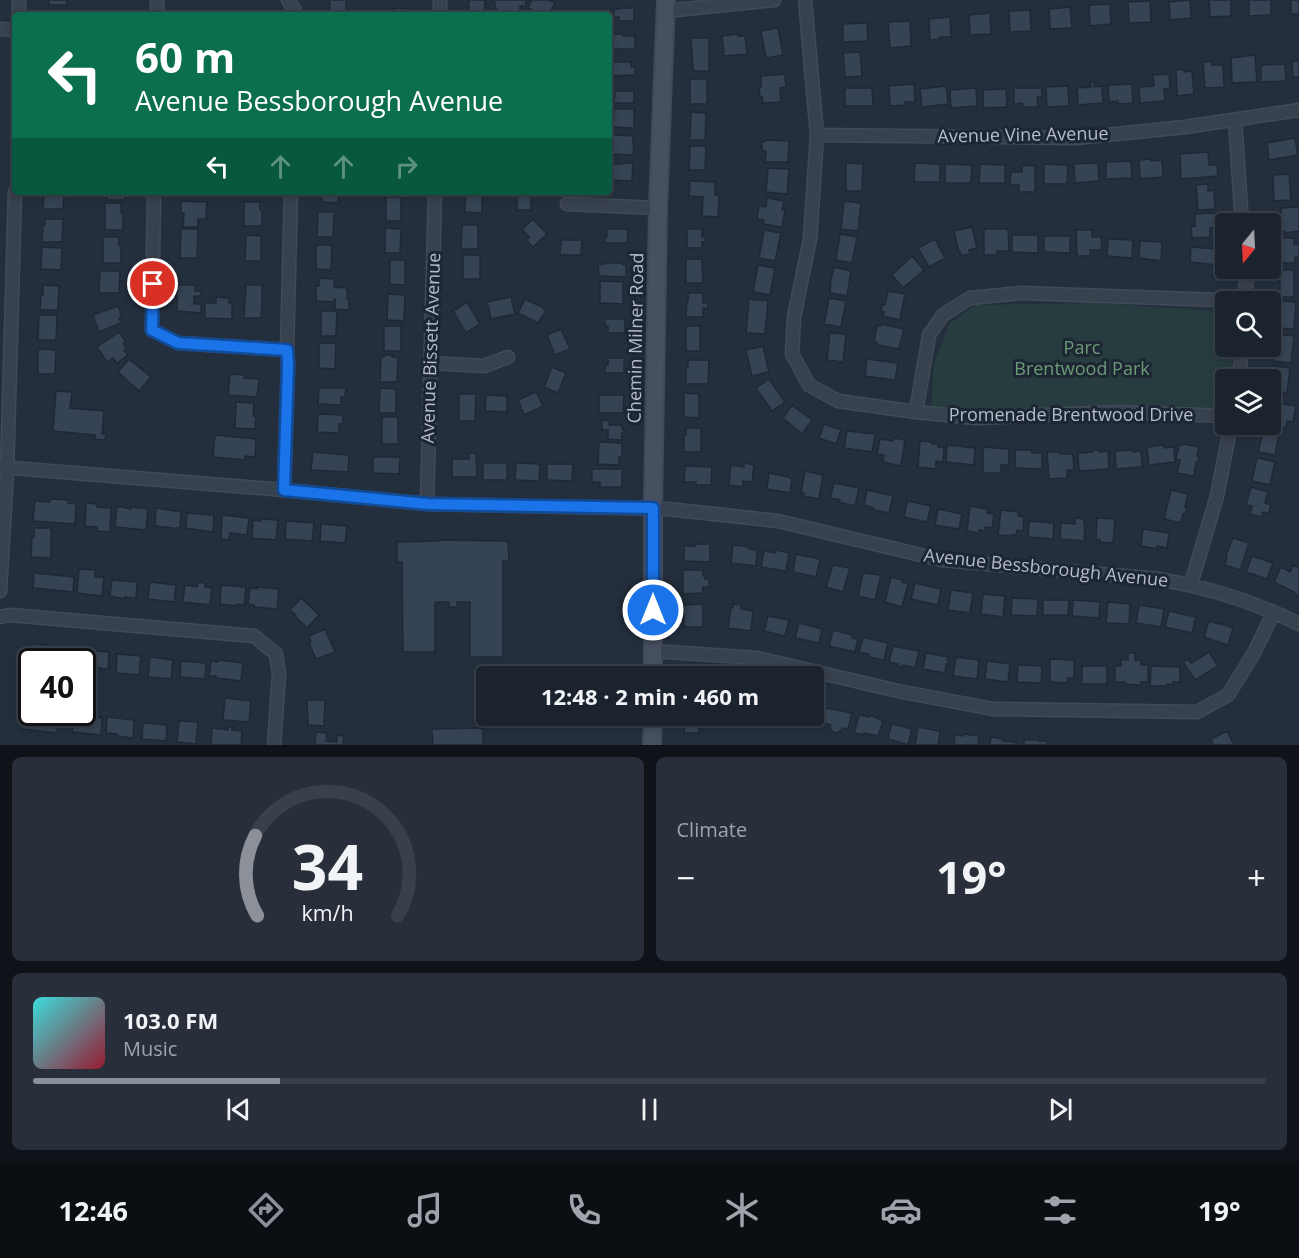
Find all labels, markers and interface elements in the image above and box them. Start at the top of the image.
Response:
text: 60 m [135,28,235,85]
icon: left [36,36,114,114]
text: Avenue Bessborough Avenue [135,82,503,119]
street label: Avenue Vine Avenue [937,121,1109,147]
icon: left [201,150,234,183]
icon: ahead [264,150,297,183]
icon: ahead [327,150,360,183]
icon: right [390,150,423,183]
north arrow [1215,213,1281,279]
map controls [1215,213,1281,435]
street label: Avenue Bissett Avenue [415,252,445,444]
street label: Chemin Milner Road [622,252,648,424]
pin [127,258,178,309]
icon: arrive [136,267,169,300]
button: search [1215,291,1281,357]
park label: Parc Brentwood Park [1014,335,1150,380]
button: layers [1215,369,1281,435]
street label: Promenade Brentwood Drive [949,402,1193,426]
street label: Avenue Bessborough Avenue [923,542,1169,592]
position arrow [621,578,685,642]
speed limit sign: 40 [18,648,96,726]
text: 12:48 · 2 min · 460 m [541,681,759,711]
text: Climate [677,816,747,843]
text: 34 [292,823,363,908]
text: 19° [936,846,1007,907]
text: − [677,855,695,900]
text: + [1247,855,1266,900]
text: km/h [302,898,354,927]
text: 103.0 FM [123,1005,218,1035]
text: Music [123,1035,177,1062]
icon: previous [222,1093,255,1126]
icon: pause [633,1093,666,1126]
icon: next [1044,1093,1077,1126]
icon: directions [245,1189,287,1231]
icon: music [404,1189,446,1231]
icon: phone [563,1189,605,1231]
icon: climate [721,1189,763,1231]
icon: car [880,1189,922,1231]
icon: filters [1039,1189,1081,1231]
text: 12:46 [58,1192,128,1229]
text: 19° [1198,1192,1240,1229]

